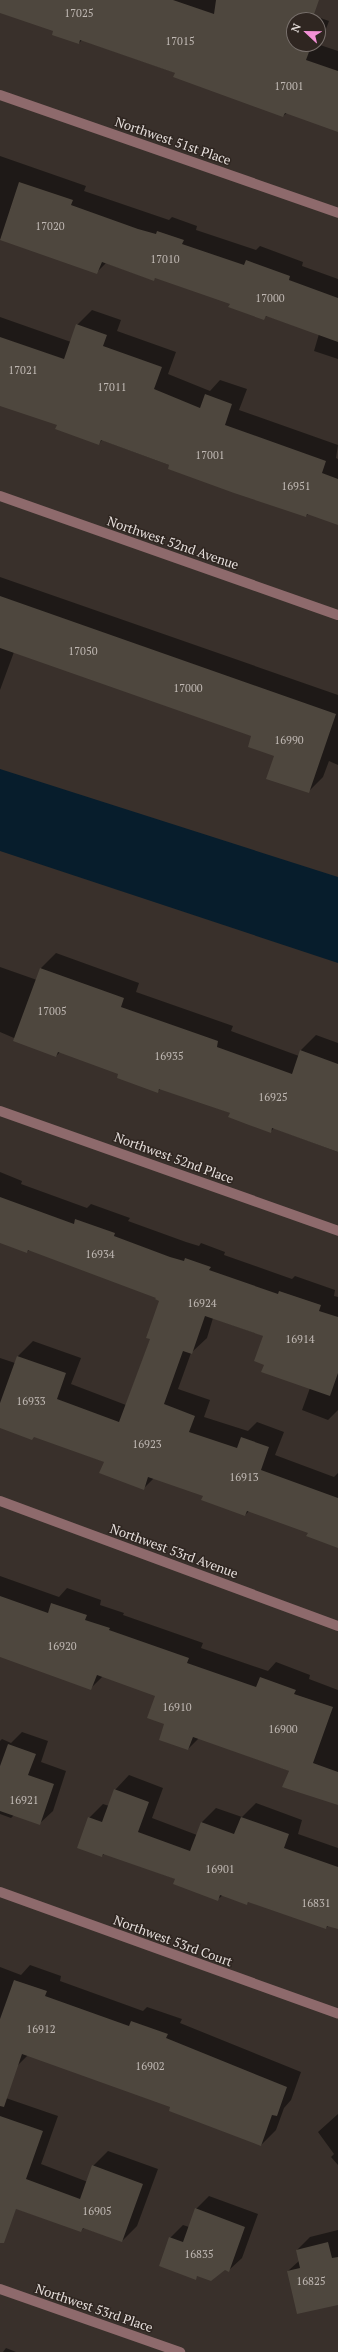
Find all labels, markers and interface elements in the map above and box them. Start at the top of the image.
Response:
house number: 17025 [64,6,94,20]
north arrow [286,12,326,52]
text: N [288,21,304,34]
house number: 17015 [165,34,195,48]
house number: 17001 [274,79,304,93]
street label: Northwest 51st Place [113,114,233,168]
house number: 17020 [35,219,65,233]
house number: 17010 [150,252,180,266]
house number: 17000 [255,291,285,305]
house number: 17021 [8,363,38,377]
house number: 17011 [97,380,127,394]
house number: 17001 [195,448,225,462]
house number: 16951 [281,479,311,493]
street label: Northwest 52nd Avenue [105,513,241,573]
house number: 17050 [68,644,98,658]
house number: 17000 [173,681,203,695]
house number: 16990 [274,733,304,747]
house number: 17005 [37,1004,67,1018]
house number: 16935 [154,1049,184,1063]
house number: 16925 [258,1090,288,1104]
street label: Northwest 52nd Place [112,1129,236,1187]
house number: 16934 [85,1247,115,1261]
house number: 16924 [187,1296,217,1310]
house number: 16914 [285,1332,315,1346]
house number: 16933 [16,1394,46,1408]
house number: 16923 [132,1437,162,1451]
house number: 16913 [229,1470,259,1484]
street label: Northwest 53rd Avenue [108,1521,240,1581]
house number: 16920 [47,1639,77,1653]
house number: 16910 [162,1700,192,1714]
house number: 16900 [268,1722,298,1736]
house number: 16921 [9,1793,39,1807]
house number: 16901 [205,1862,235,1876]
house number: 16831 [301,1896,331,1910]
street label: Northwest 53rd Court [111,1912,235,1970]
house number: 16912 [26,2022,56,2036]
house number: 16902 [135,2059,165,2073]
house number: 16905 [82,2204,112,2218]
house number: 16835 [184,2247,214,2261]
house number: 16825 [296,2274,326,2288]
street label: Northwest 53rd Place [33,2281,155,2335]

